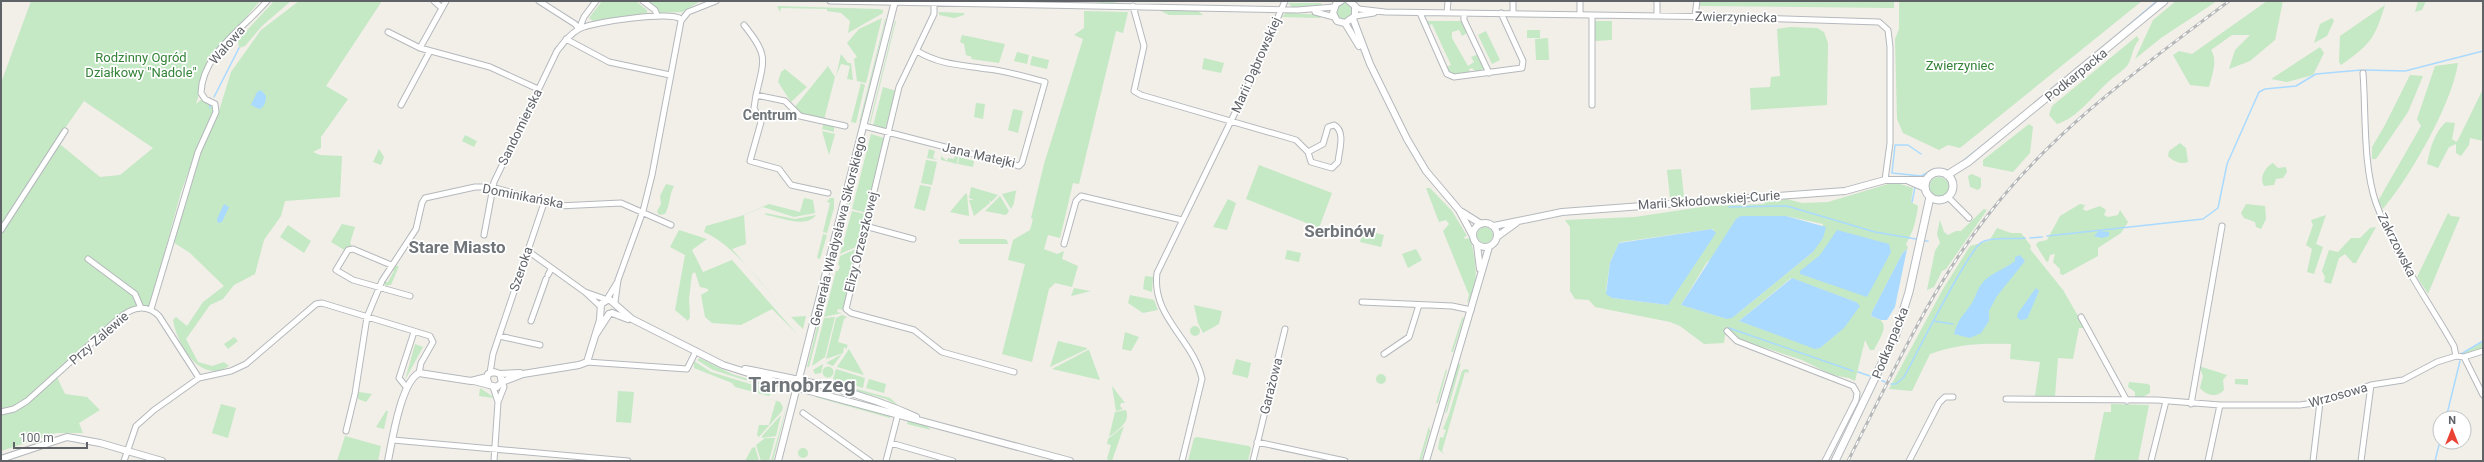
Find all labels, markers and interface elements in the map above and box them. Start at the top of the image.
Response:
street label: Zwierzyniecka [1695,9,1777,25]
street label: Marii Dąbrowskiej [1228,15,1284,115]
street label: Wałowa [206,23,248,67]
street label: Podkarpacka [2042,45,2110,105]
park label: Rodzinny Ogród Działkowy "Nadole" [85,50,197,80]
park label: Zwierzyniec [1926,58,1994,73]
street label: Sandomierska [495,86,545,168]
district label: Centrum [743,107,797,123]
street label: Generała Władysława Sikorskiego [807,134,869,328]
street label: Jana Matejki [941,139,1017,171]
street label: Dominikańska [481,181,565,211]
street label: Marii Skłodowskiej-Curie [1638,188,1781,212]
street label: Elizy Orzeszkowej [841,190,881,294]
street label: Zakrzowska [2374,211,2420,279]
district label: Serbinów [1304,221,1376,241]
district label: Stare Miasto [408,237,506,257]
street label: Szeroka [506,245,536,293]
street label: Podkarpacka [1869,305,1911,381]
street label: Przy Zalewie [66,308,132,368]
street label: Garażowa [1257,356,1285,416]
district label: Tarnobrzeg [748,373,856,397]
street label: Wrzosowa [2307,379,2369,411]
north arrow [2432,410,2472,450]
text: N [2448,414,2456,427]
scale bar [14,424,87,450]
text: 100 m [20,431,54,445]

